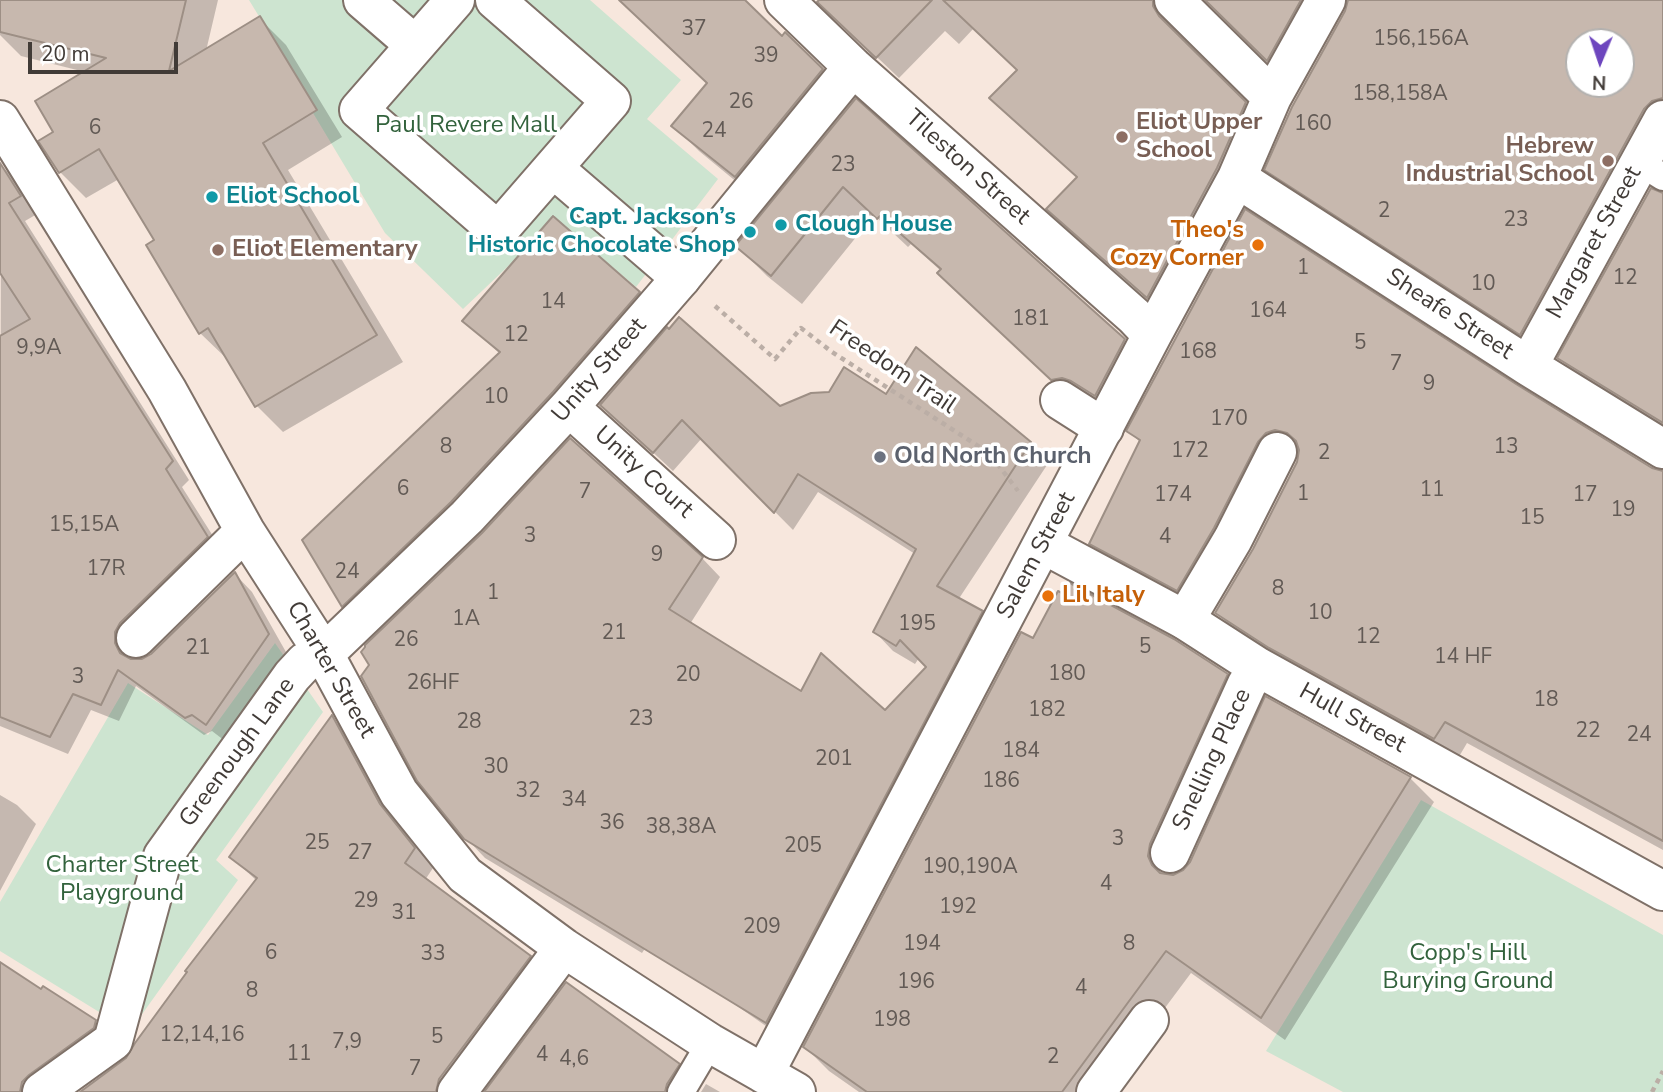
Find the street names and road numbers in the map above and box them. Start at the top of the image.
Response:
street label: Tileston Street [899,104,1035,232]
street label: Margaret Street [1541,162,1649,324]
street label: Sheafe Street [1380,263,1518,367]
street label: Unity Street [547,313,653,429]
street label: Freedom Trail [823,315,961,421]
street label: Unity Court [587,421,699,525]
street label: Salem Street [992,488,1082,624]
street label: Charter Street [279,597,381,743]
street label: Greenough Lane [174,673,302,833]
street label: Hull Street [1294,678,1410,760]
street label: Snelling Place [1168,684,1258,836]

